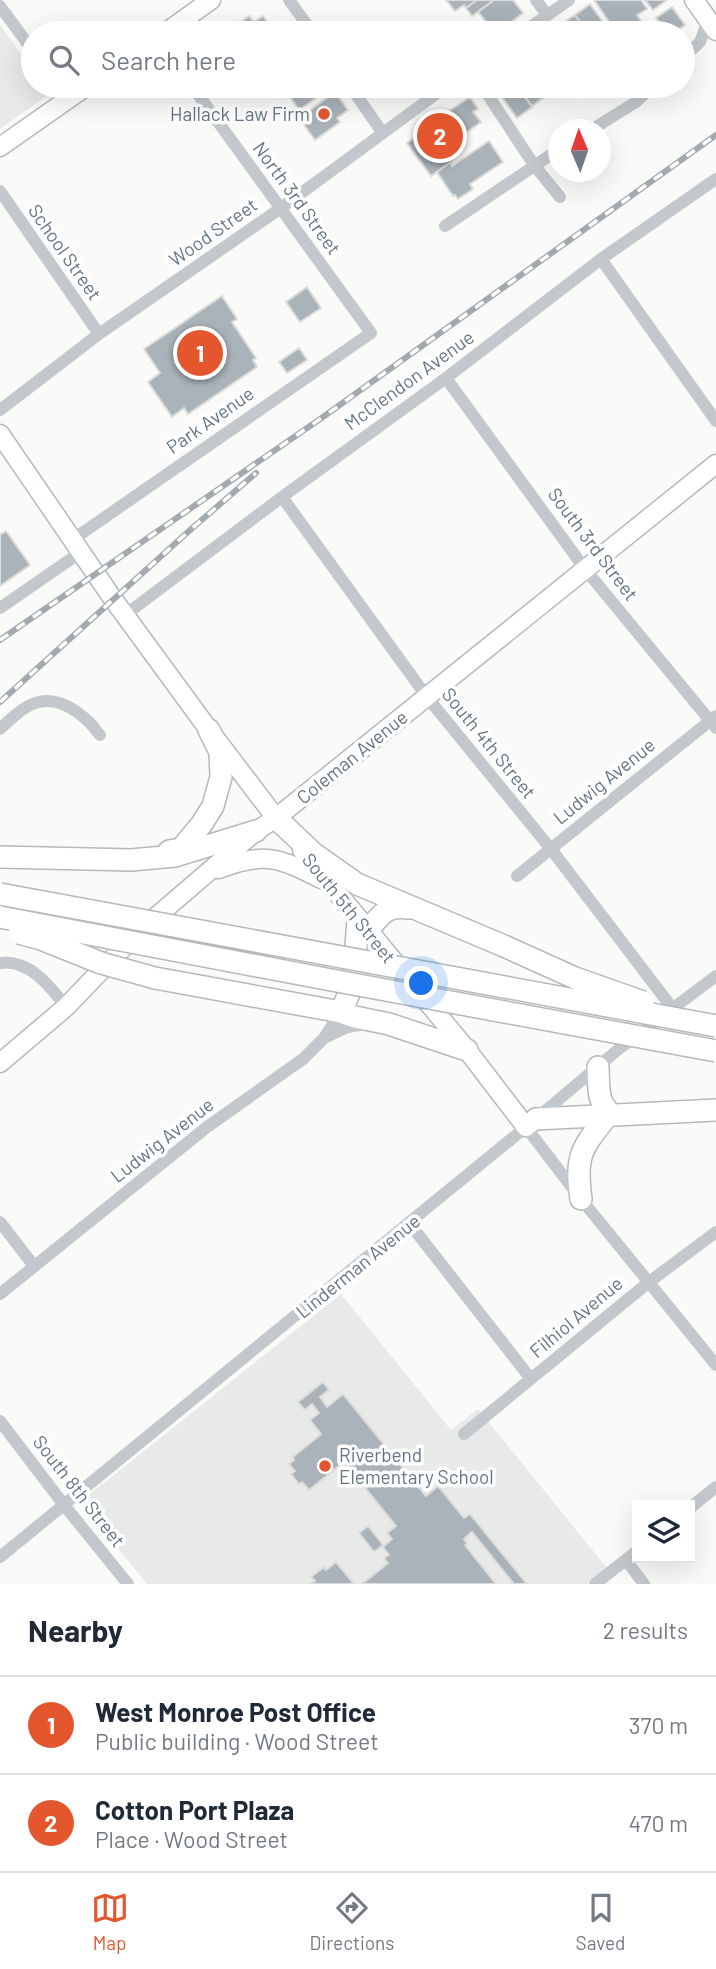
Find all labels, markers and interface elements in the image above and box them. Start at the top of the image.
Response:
search box [21,21,695,98]
icon: search [45,41,83,79]
text: Search here [101,44,236,75]
place label: Hallack Law Firm [170,102,310,125]
marker: Hallack Law Firm [316,106,332,122]
pin: 2 [417,110,463,162]
north arrow [548,119,611,182]
street label: North 3rd Street [249,137,346,259]
street label: Wood Street [164,193,261,270]
street label: School Street [24,199,107,304]
street label: McClendon Avenue [339,325,478,434]
pin: 1 [177,327,223,379]
street label: Park Avenue [162,381,258,458]
street label: South 3rd Street [544,483,643,605]
street label: South 4th Street [438,683,541,803]
street label: Coleman Avenue [292,705,412,808]
street label: Ludwig Avenue [548,733,659,829]
street label: South 5th Street [298,848,401,967]
your location [404,966,438,1000]
street label: Ludwig Avenue [106,1092,218,1187]
street label: Linderman Avenue [291,1209,424,1323]
street label: Filhiol Avenue [525,1271,627,1362]
street label: South 8th Street [29,1430,130,1551]
place label: Riverbend Elementary School [339,1443,494,1488]
marker: Riverbend Elementary School [317,1458,333,1474]
map controls [632,1500,695,1563]
button: layers [632,1500,695,1563]
text: Nearby [28,1612,123,1648]
text: 2 results [603,1616,688,1644]
text: West Monroe Post Office [95,1696,376,1727]
text: 1 [47,1711,55,1739]
text: 370 m [629,1711,688,1739]
text: Public building · Wood Street [95,1727,379,1755]
text: Cotton Port Plaza [95,1794,294,1825]
text: 2 [45,1809,57,1837]
text: 470 m [629,1809,688,1837]
text: Place · Wood Street [95,1825,288,1853]
tab: Map [91,1889,129,1954]
tab: Directions [310,1889,395,1954]
tab: Saved [576,1889,625,1954]

